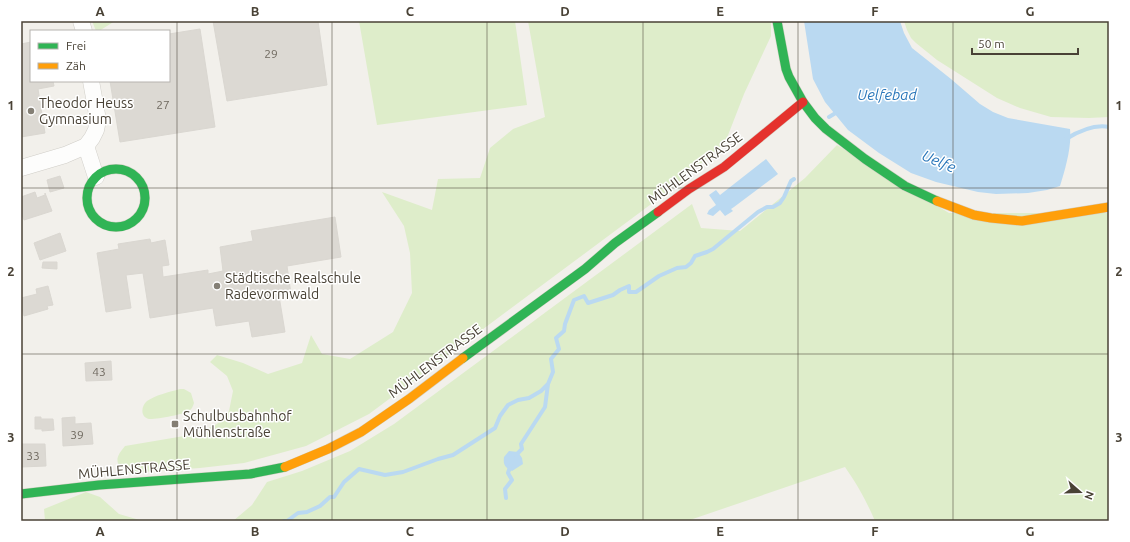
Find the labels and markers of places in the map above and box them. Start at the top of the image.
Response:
place label: Theodor Heuss Gymnasium [39,95,133,127]
marker: Theodor Heuss Gymnasium [26,106,36,116]
place label: Städtische Realschule Radevormwald [225,270,361,302]
marker: Städtische Realschule Radevormwald [212,281,222,291]
place label: Schulbusbahnhof Mühlenstraße [183,408,292,440]
marker: Schulbusbahnhof Mühlenstraße [170,419,180,429]

